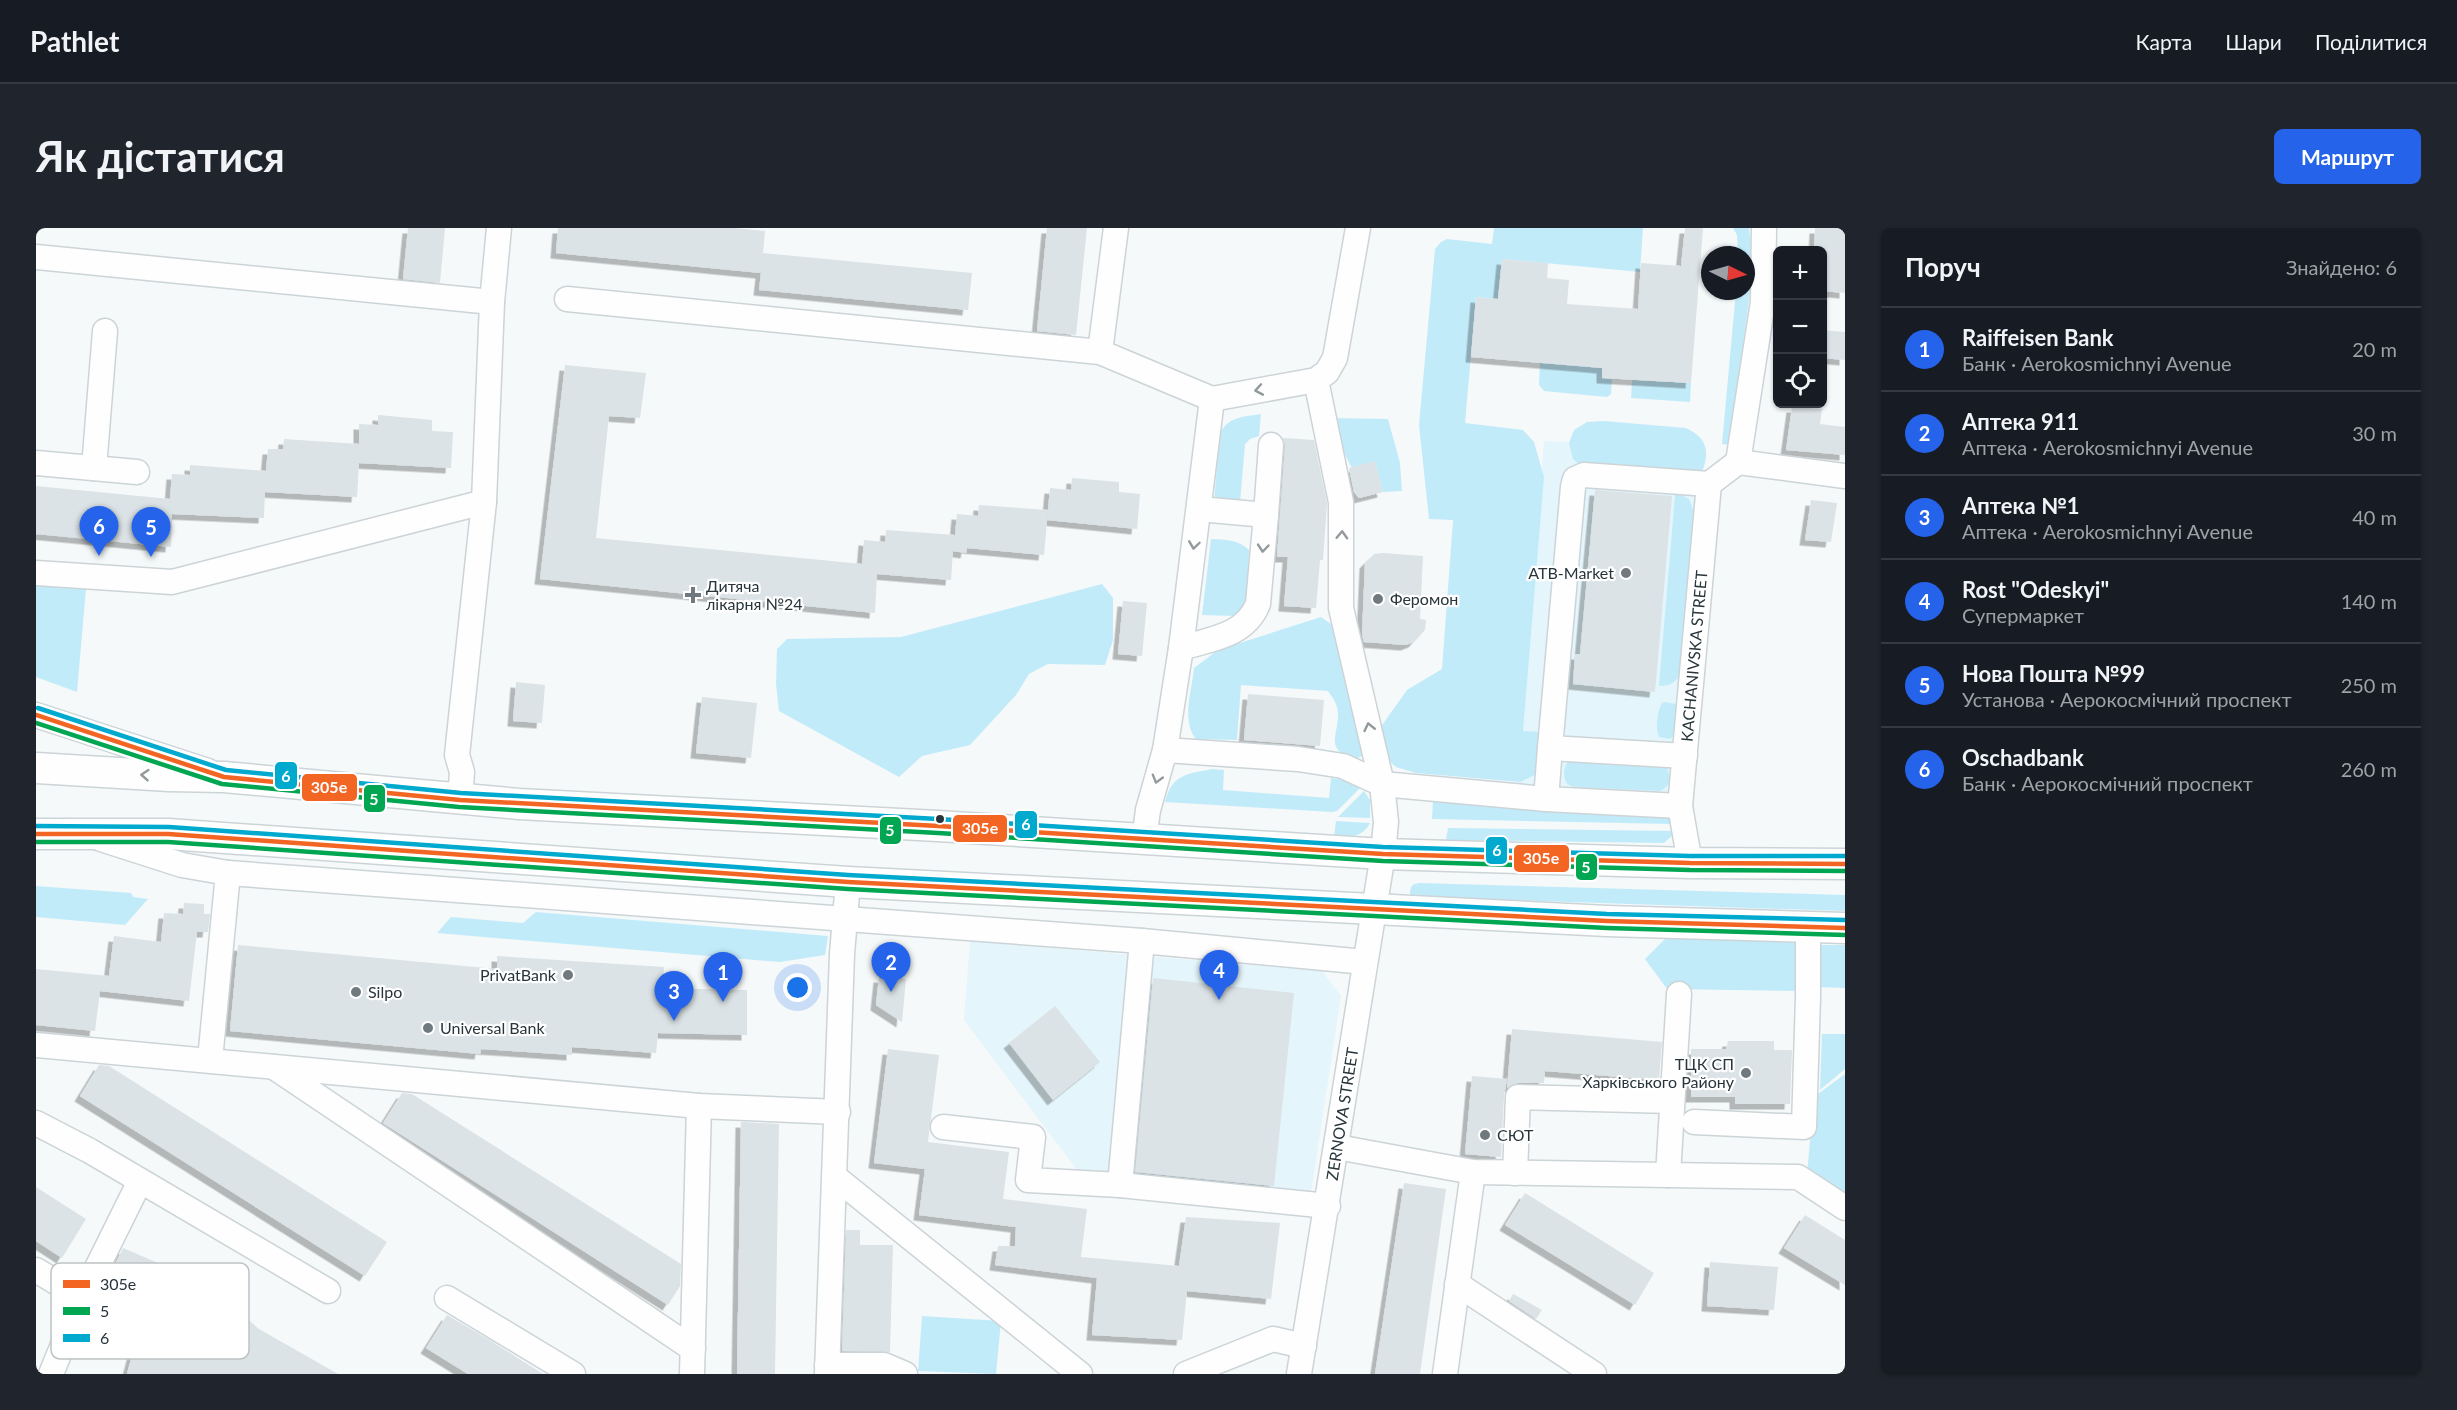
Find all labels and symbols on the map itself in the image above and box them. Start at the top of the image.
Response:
north arrow [1701,246,1755,300]
one-way arrow [1254,384,1264,396]
pin: 6 [80,506,118,556]
pin: 5 [132,508,170,557]
one-way arrow [1335,531,1348,540]
one-way arrow [1188,541,1200,550]
one-way arrow [1257,543,1270,552]
place label: ATB-Market [1528,563,1614,582]
marker: ATB-Market [1619,566,1633,580]
street label: KACHANIVSKA STREET [1677,569,1711,742]
place label: Дитяча лікарня №24 [706,576,802,613]
marker: Дитяча лікарня №24 [684,586,702,604]
place label: Феромон [1390,589,1458,608]
marker: Феромон [1371,592,1385,606]
one-way arrow [1363,722,1376,732]
line badge: 6 [274,761,298,790]
text: 6 [281,766,291,785]
one-way arrow [140,768,149,781]
line badge: 305e [301,773,358,802]
one-way arrow [1152,773,1164,784]
text: 305e [311,777,348,796]
line badge: 5 [363,784,386,813]
text: 5 [369,789,379,808]
line badge: 6 [1014,810,1038,839]
unlabelled marker [934,813,946,825]
line badge: 305e [952,814,1008,843]
text: 6 [1021,814,1031,833]
line badge: 5 [879,816,902,845]
text: 305e [962,818,999,837]
text: 5 [885,820,895,839]
line badge: 6 [1485,836,1508,865]
text: 6 [1492,840,1502,859]
line badge: 305e [1513,844,1570,873]
text: 305e [1523,848,1560,867]
line badge: 5 [1575,853,1598,881]
text: 5 [1581,857,1591,876]
pin: 2 [872,942,910,992]
pin: 4 [1200,950,1238,1000]
pin: 1 [704,952,742,1002]
place label: PrivatBank [480,965,557,984]
marker: PrivatBank [561,968,575,982]
pin: 3 [654,972,694,1021]
your location [783,973,812,1002]
place label: Silpo [368,982,402,1001]
marker: Silpo [349,985,363,999]
place label: Universal Bank [440,1018,545,1037]
marker: Universal Bank [421,1021,435,1035]
street label: ZERNOVA STREET [1322,1046,1361,1182]
place label: ТЦК СП Харківського Району [1582,1054,1735,1091]
marker: ТЦК СП Харківського Району [1739,1066,1753,1080]
place label: СЮТ [1497,1125,1534,1144]
marker: СЮТ [1478,1128,1492,1142]
legend [51,1263,249,1359]
text: 305e [100,1274,136,1293]
text: 5 [100,1301,109,1320]
text: 6 [100,1328,109,1347]

